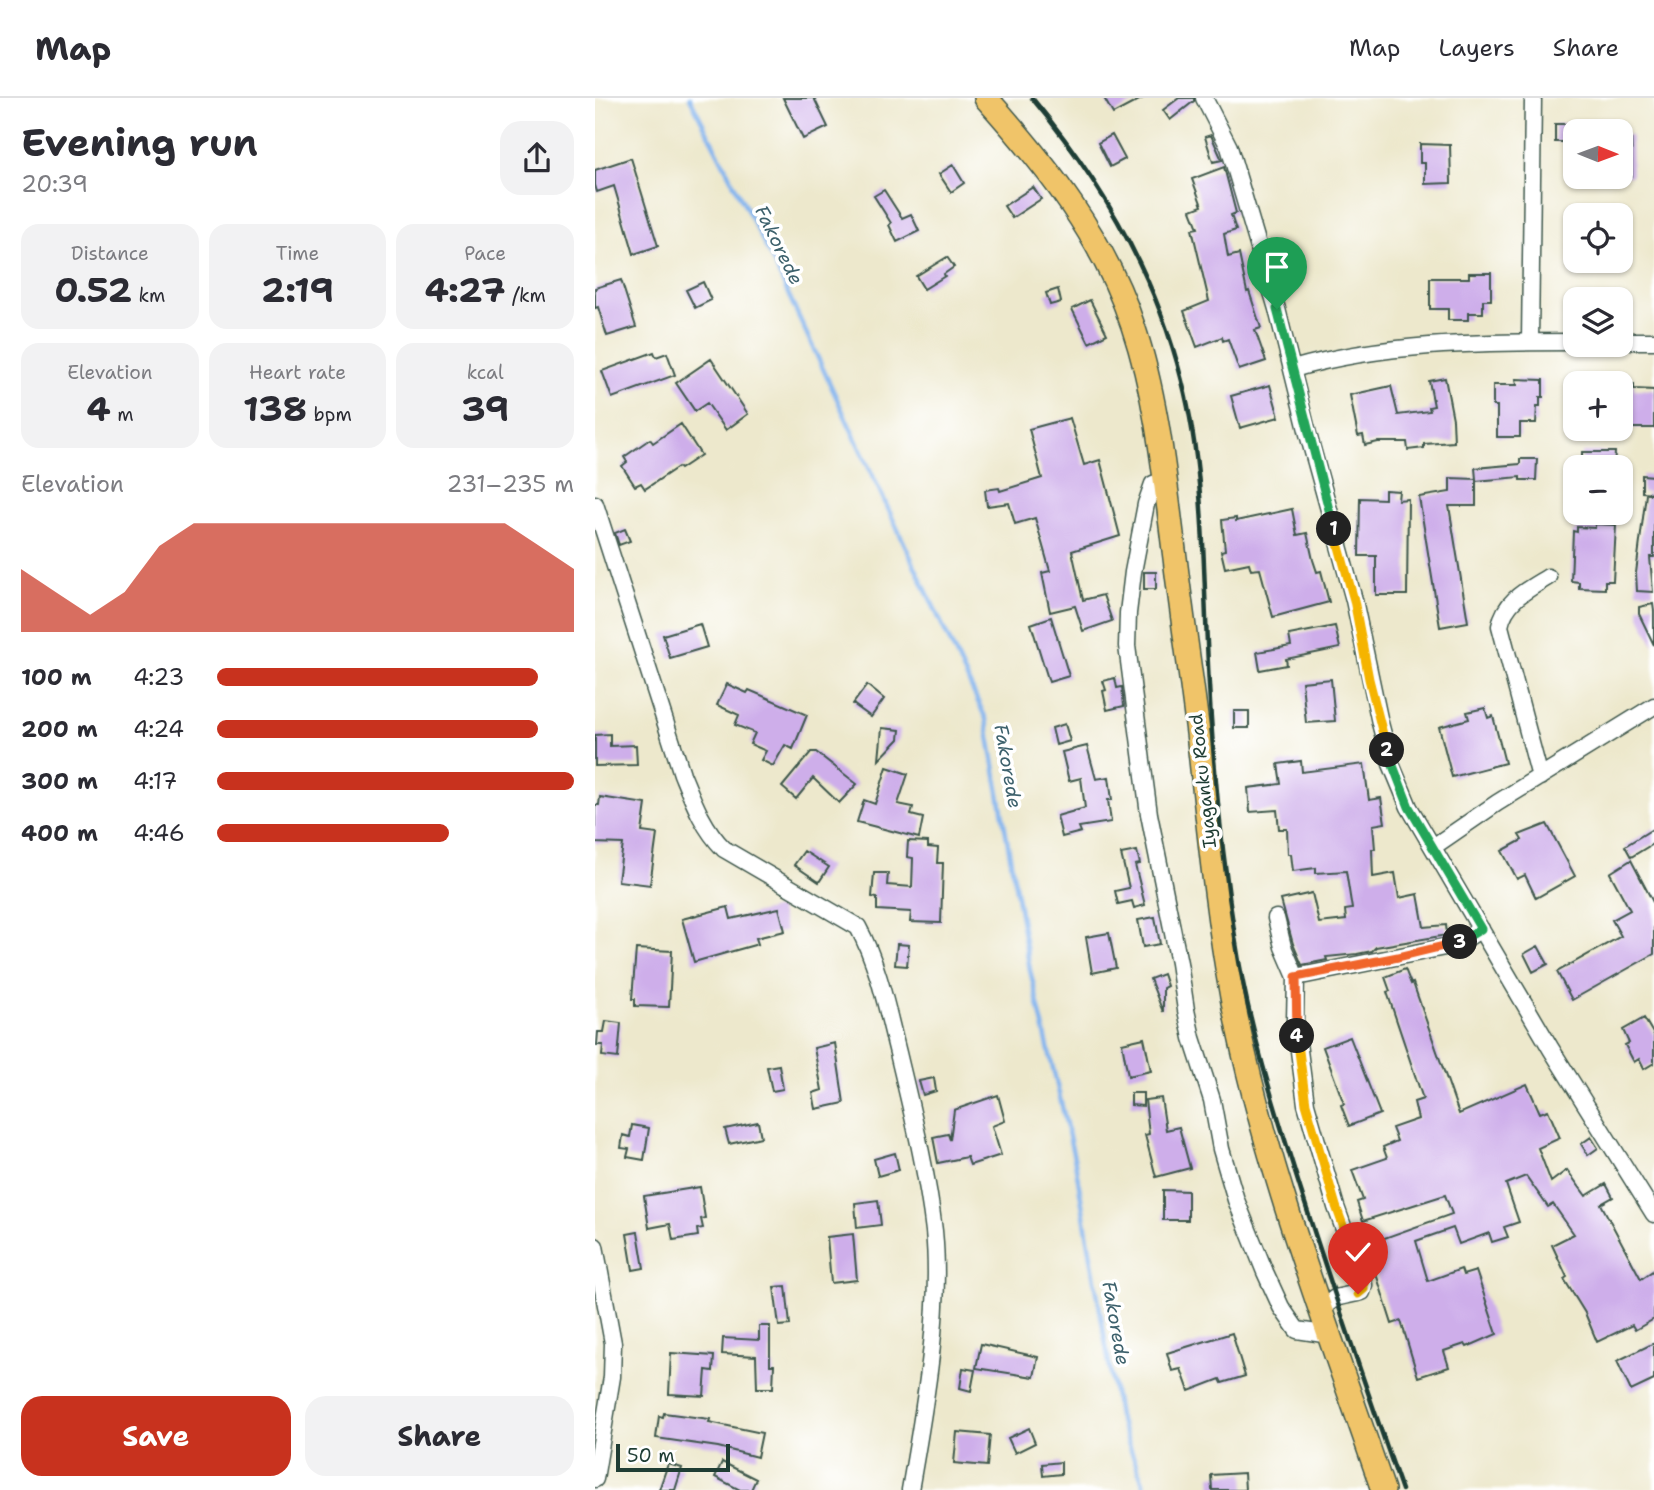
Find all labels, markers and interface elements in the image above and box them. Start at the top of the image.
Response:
text: Map [35,26,111,71]
text: Map [1349,32,1400,64]
text: Layers [1438,32,1515,64]
text: Share [1553,32,1619,64]
text: Evening run [21,117,258,168]
north arrow [1563,119,1633,189]
map controls [1563,119,1633,525]
button: share [500,121,574,195]
text: 20:39 [21,169,88,199]
water label: Fakorede [749,201,809,289]
button: locate [1563,203,1633,273]
pin [1247,237,1307,309]
text: Distance [71,241,149,266]
text: Time [276,241,319,266]
text: Pace [464,241,506,266]
icon: arrive [1258,248,1296,286]
text: 0.52 [54,266,132,313]
text: 2:19 [261,266,334,313]
text: 4:27 [424,266,505,313]
text: km [132,283,165,308]
text: /km [505,283,546,308]
button: layers [1563,287,1633,357]
text: Elevation [67,360,152,385]
text: Heart rate [249,360,346,385]
text: kcal [467,360,504,385]
button: + [1563,371,1633,441]
text: 4 [86,385,111,432]
text: 138 [243,385,307,432]
text: 39 [461,385,509,432]
text: m [111,402,134,427]
text: bpm [307,402,352,427]
button: − [1563,455,1633,525]
text: Elevation [21,469,124,499]
text: 231–235 m [446,469,574,499]
pin: 1 [1317,512,1351,546]
text: 1 [1329,516,1338,541]
text: 100 m [21,662,92,692]
text: 4:23 [133,662,184,692]
street label: Iyaganku Road [1184,713,1222,849]
text: 200 m [21,714,98,744]
text: 4:24 [133,714,184,744]
water label: Fakorede [988,722,1028,810]
pin: 2 [1369,732,1405,768]
text: 2 [1380,737,1393,762]
text: 300 m [21,766,98,796]
text: 4:17 [133,766,177,796]
text: 400 m [21,818,98,848]
text: 4:46 [133,818,185,848]
pin: 3 [1443,924,1477,960]
text: 3 [1453,929,1466,954]
pin: 4 [1279,1018,1315,1054]
text: 4 [1290,1023,1303,1048]
pin [1328,1222,1388,1294]
icon: check [1339,1233,1377,1271]
water label: Fakorede [1096,1279,1136,1367]
button: Save [21,1396,291,1476]
button: Share [305,1396,574,1476]
scale bar [616,1441,730,1473]
text: 50 m [627,1443,675,1468]

